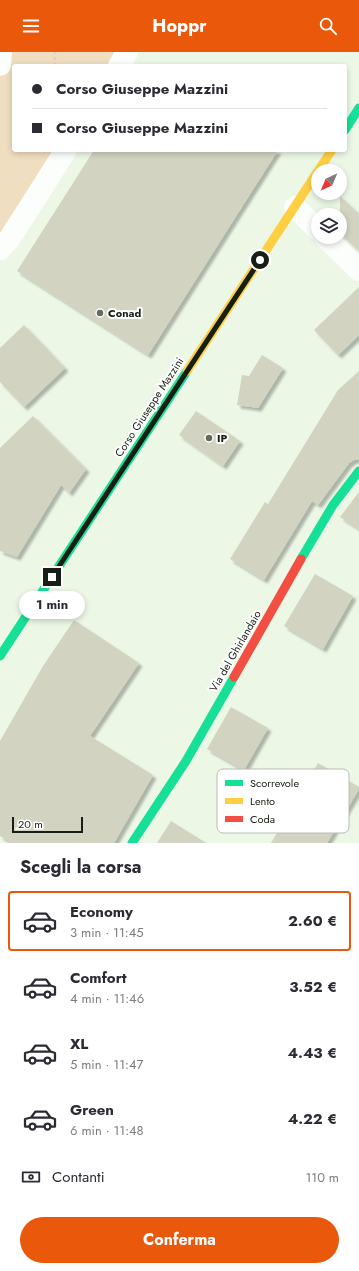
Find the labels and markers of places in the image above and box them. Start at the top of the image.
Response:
place label: Conad [108,305,141,321]
marker: Conad [95,308,105,318]
place label: IP [217,430,228,446]
marker: IP [204,433,214,443]

